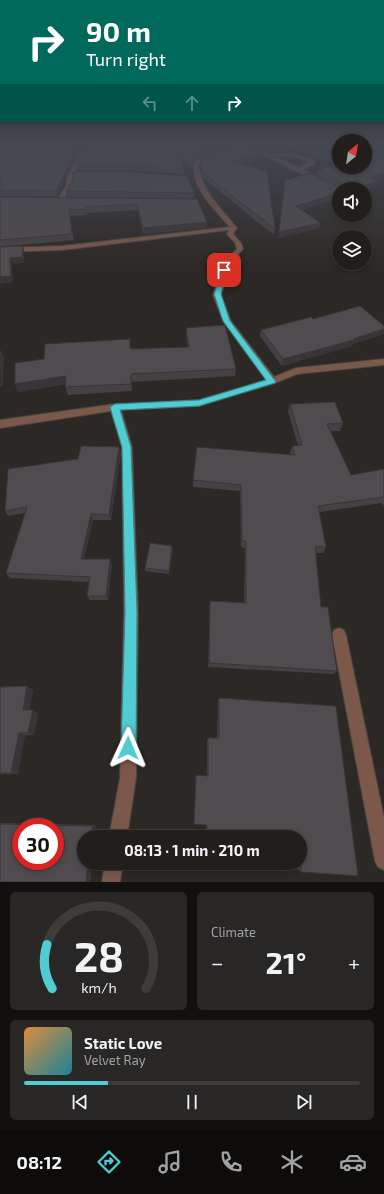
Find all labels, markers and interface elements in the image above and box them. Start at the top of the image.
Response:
text: 90 m [86,14,151,48]
icon: right [20,16,72,68]
text: Turn right [86,48,166,70]
icon: left [139,92,161,114]
icon: ahead [181,92,203,114]
icon: right [223,92,245,114]
north arrow [332,134,372,174]
map controls [332,134,372,270]
button: sound [332,182,372,222]
button: layers [332,230,372,270]
pin [207,253,241,287]
icon: arrive [213,259,235,281]
position arrow [107,727,149,769]
speed limit sign: 30 [12,818,64,870]
text: 08:13 · 1 min · 210 m [124,841,260,859]
text: Climate [211,924,256,940]
text: 28 [73,930,124,980]
text: 21° [266,944,306,980]
text: − [211,949,224,975]
text: + [348,949,360,975]
text: km/h [81,979,116,996]
text: Static Love [84,1034,162,1052]
text: Velvet Ray [84,1052,146,1068]
icon: previous [69,1091,91,1113]
icon: pause [181,1091,203,1113]
icon: next [293,1091,315,1113]
icon: directions [95,1148,123,1176]
icon: music [156,1148,184,1176]
icon: phone [217,1148,245,1176]
icon: climate [278,1148,306,1176]
icon: car [339,1148,367,1176]
text: 08:12 [17,1151,62,1173]

